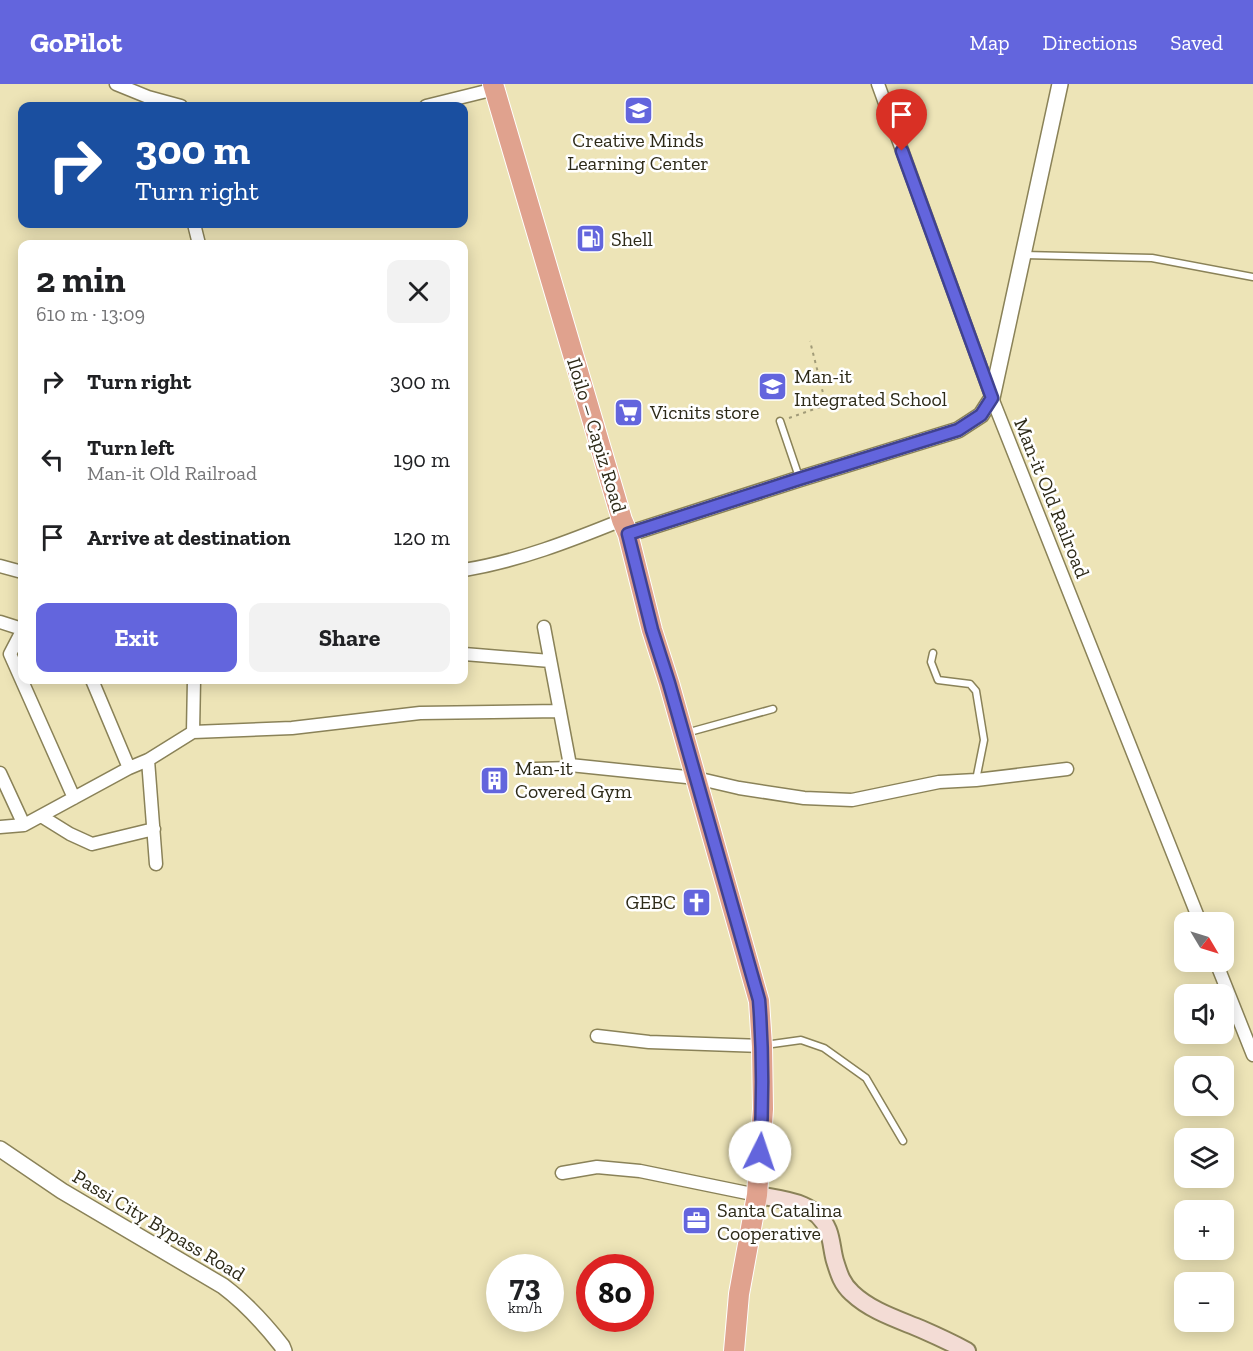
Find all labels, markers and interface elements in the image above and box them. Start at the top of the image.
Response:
text: GoPilot [30,26,122,59]
text: Map [970,30,1010,55]
text: Directions [1043,30,1137,55]
text: Saved [1170,30,1223,55]
pin [876,89,927,151]
school or university icon: Creative Minds Learning Center [622,94,654,126]
icon: arrive [885,98,918,131]
text: 300 m [135,124,250,175]
icon: right [36,126,114,204]
place label: Creative Minds Learning Center [567,128,709,175]
text: Turn right [135,175,259,207]
fuel station icon: Shell [574,223,606,255]
place label: Shell [611,227,653,251]
text: 2 min [36,258,126,301]
button: close [387,260,450,323]
text: 610 m · 13:09 [36,302,145,326]
street label: Iloilo – Capiz Road [562,355,632,515]
place label: Man-it Integrated School [794,364,947,411]
icon: right [36,365,69,398]
text: Turn right [87,368,191,395]
text: 300 m [390,368,450,395]
school or university icon: Man-it Integrated School [757,371,789,403]
supermarket icon: Vicnits store [613,396,645,428]
place label: Vicnits store [649,400,759,424]
street label: Man-it Old Railroad [1009,415,1095,581]
text: Turn left [87,434,174,461]
icon: left [36,443,69,476]
text: 190 m [393,446,450,473]
text: Man-it Old Railroad [87,461,257,485]
icon: arrive [36,521,69,554]
text: Arrive at destination [87,524,290,551]
text: 120 m [394,524,450,551]
button: Exit [36,603,237,672]
button: Share [249,603,450,672]
place label: Man-it Covered Gym [515,756,632,803]
building icon: Man-it Covered Gym [478,764,510,796]
church icon: GEBC [681,886,713,918]
place label: GEBC [625,890,676,914]
north arrow [1174,912,1234,972]
map controls [1174,912,1234,1332]
button: sound [1174,984,1234,1044]
button: search [1174,1056,1234,1116]
position arrow [728,1120,792,1184]
button: layers [1174,1128,1234,1188]
street label: Passi City Bypass Road [69,1164,250,1286]
place label: Santa Catalina Cooperative [717,1198,842,1245]
button: + [1174,1200,1234,1260]
office icon: Santa Catalina Cooperative [680,1205,712,1237]
speed limit sign: 80 [576,1254,654,1332]
text: 73 [510,1268,540,1304]
button: − [1174,1272,1234,1332]
text: km/h [508,1299,542,1317]

